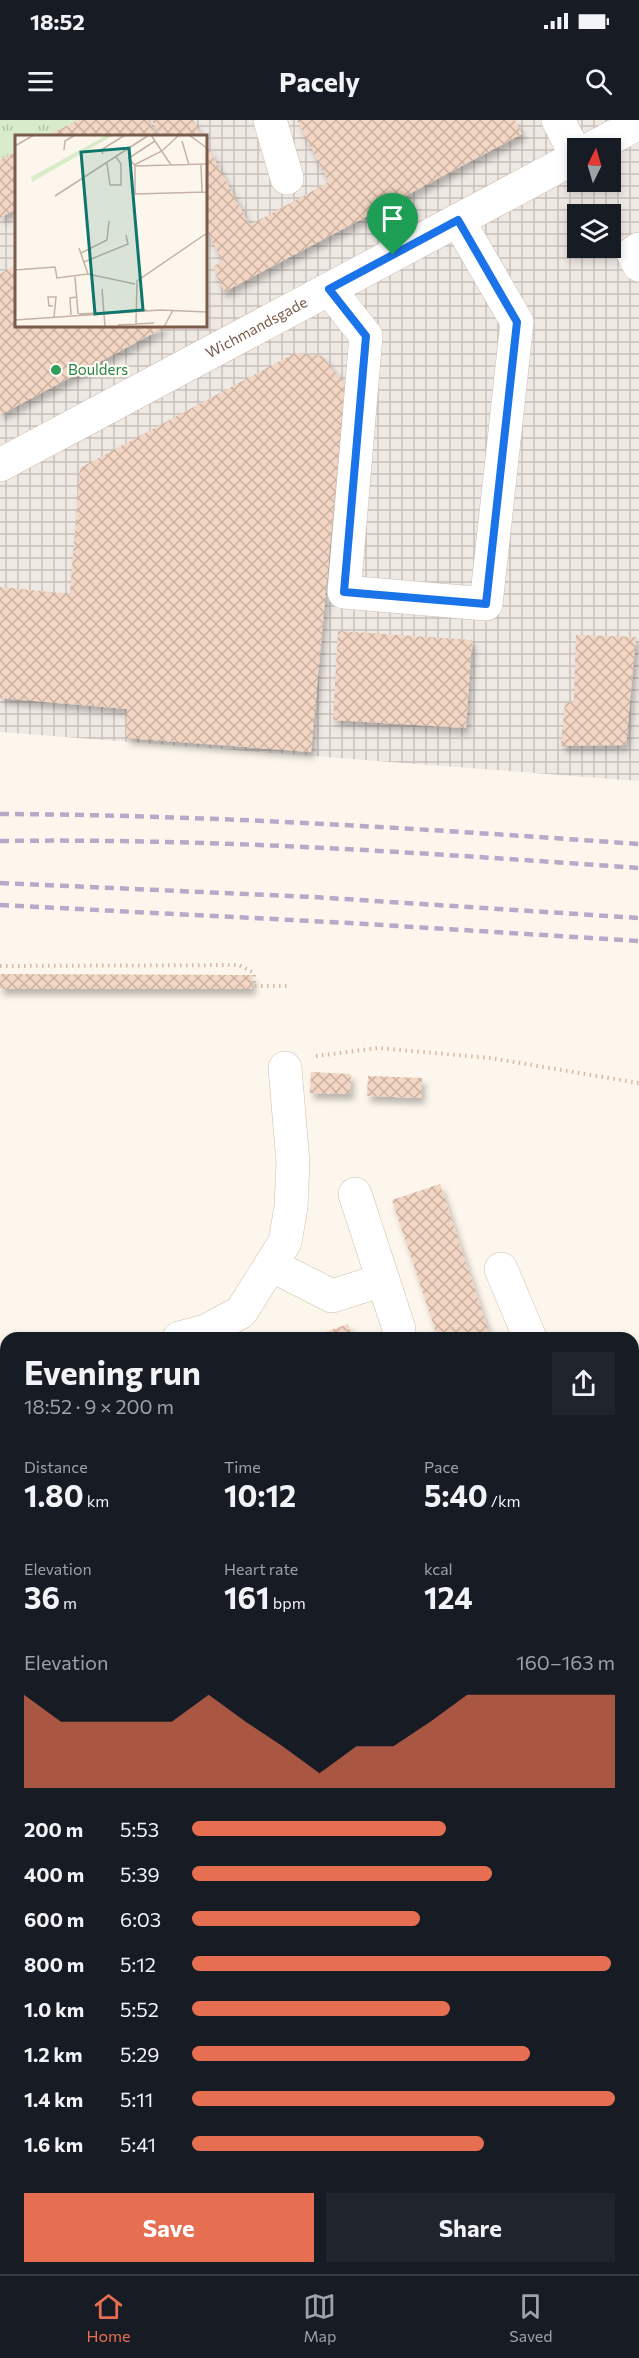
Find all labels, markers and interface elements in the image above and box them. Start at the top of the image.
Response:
text: 18:52 [30,8,85,35]
icon: menu [24,65,57,98]
text: Pacely [279,65,360,98]
icon: search [582,65,615,98]
inset map [15,135,207,327]
north arrow [567,138,621,192]
map controls [567,138,621,258]
pin [367,193,418,255]
icon: arrive [376,202,409,235]
button: layers [567,204,621,258]
street label: Wichmandsgade [202,292,310,361]
place label: Boulders [68,360,128,378]
marker: Boulders [49,363,63,377]
text: Evening run [24,1351,201,1392]
button: share [552,1352,615,1415]
text: 18:52 · 9 × 200 m [24,1394,174,1418]
text: Distance [24,1457,88,1476]
text: Time [224,1457,261,1476]
text: Pace [424,1457,459,1476]
text: 1.80 [24,1476,84,1513]
text: 10:12 [224,1476,296,1513]
text: 5:40 [424,1476,488,1513]
text: km [84,1491,109,1510]
text: /km [488,1491,521,1510]
text: Elevation [24,1559,92,1578]
text: Heart rate [224,1559,298,1578]
text: kcal [424,1559,453,1578]
text: 36 [24,1578,60,1615]
text: 161 [224,1578,270,1615]
text: 124 [424,1578,473,1615]
text: m [60,1593,77,1612]
text: bpm [270,1593,306,1612]
text: Elevation [24,1650,109,1674]
text: 160–163 m [516,1650,615,1674]
text: 200 m [24,1817,83,1841]
text: 5:53 [120,1817,159,1841]
text: 400 m [24,1862,84,1886]
text: 5:39 [120,1862,160,1886]
text: 600 m [24,1907,84,1931]
text: 6:03 [120,1907,161,1931]
text: 800 m [24,1952,84,1976]
text: 5:12 [120,1952,156,1976]
text: 1.0 km [24,1997,84,2021]
text: 5:52 [120,1997,159,2021]
text: 1.2 km [24,2042,82,2066]
text: 5:29 [120,2042,159,2066]
text: 1.4 km [24,2087,83,2111]
text: 5:11 [120,2087,153,2111]
text: 1.6 km [24,2132,83,2156]
text: 5:41 [120,2132,156,2156]
button: Save [24,2193,314,2262]
button: Share [326,2193,615,2262]
tab: Home [86,2290,130,2345]
tab: Map [303,2290,336,2345]
tab: Saved [509,2290,553,2345]

